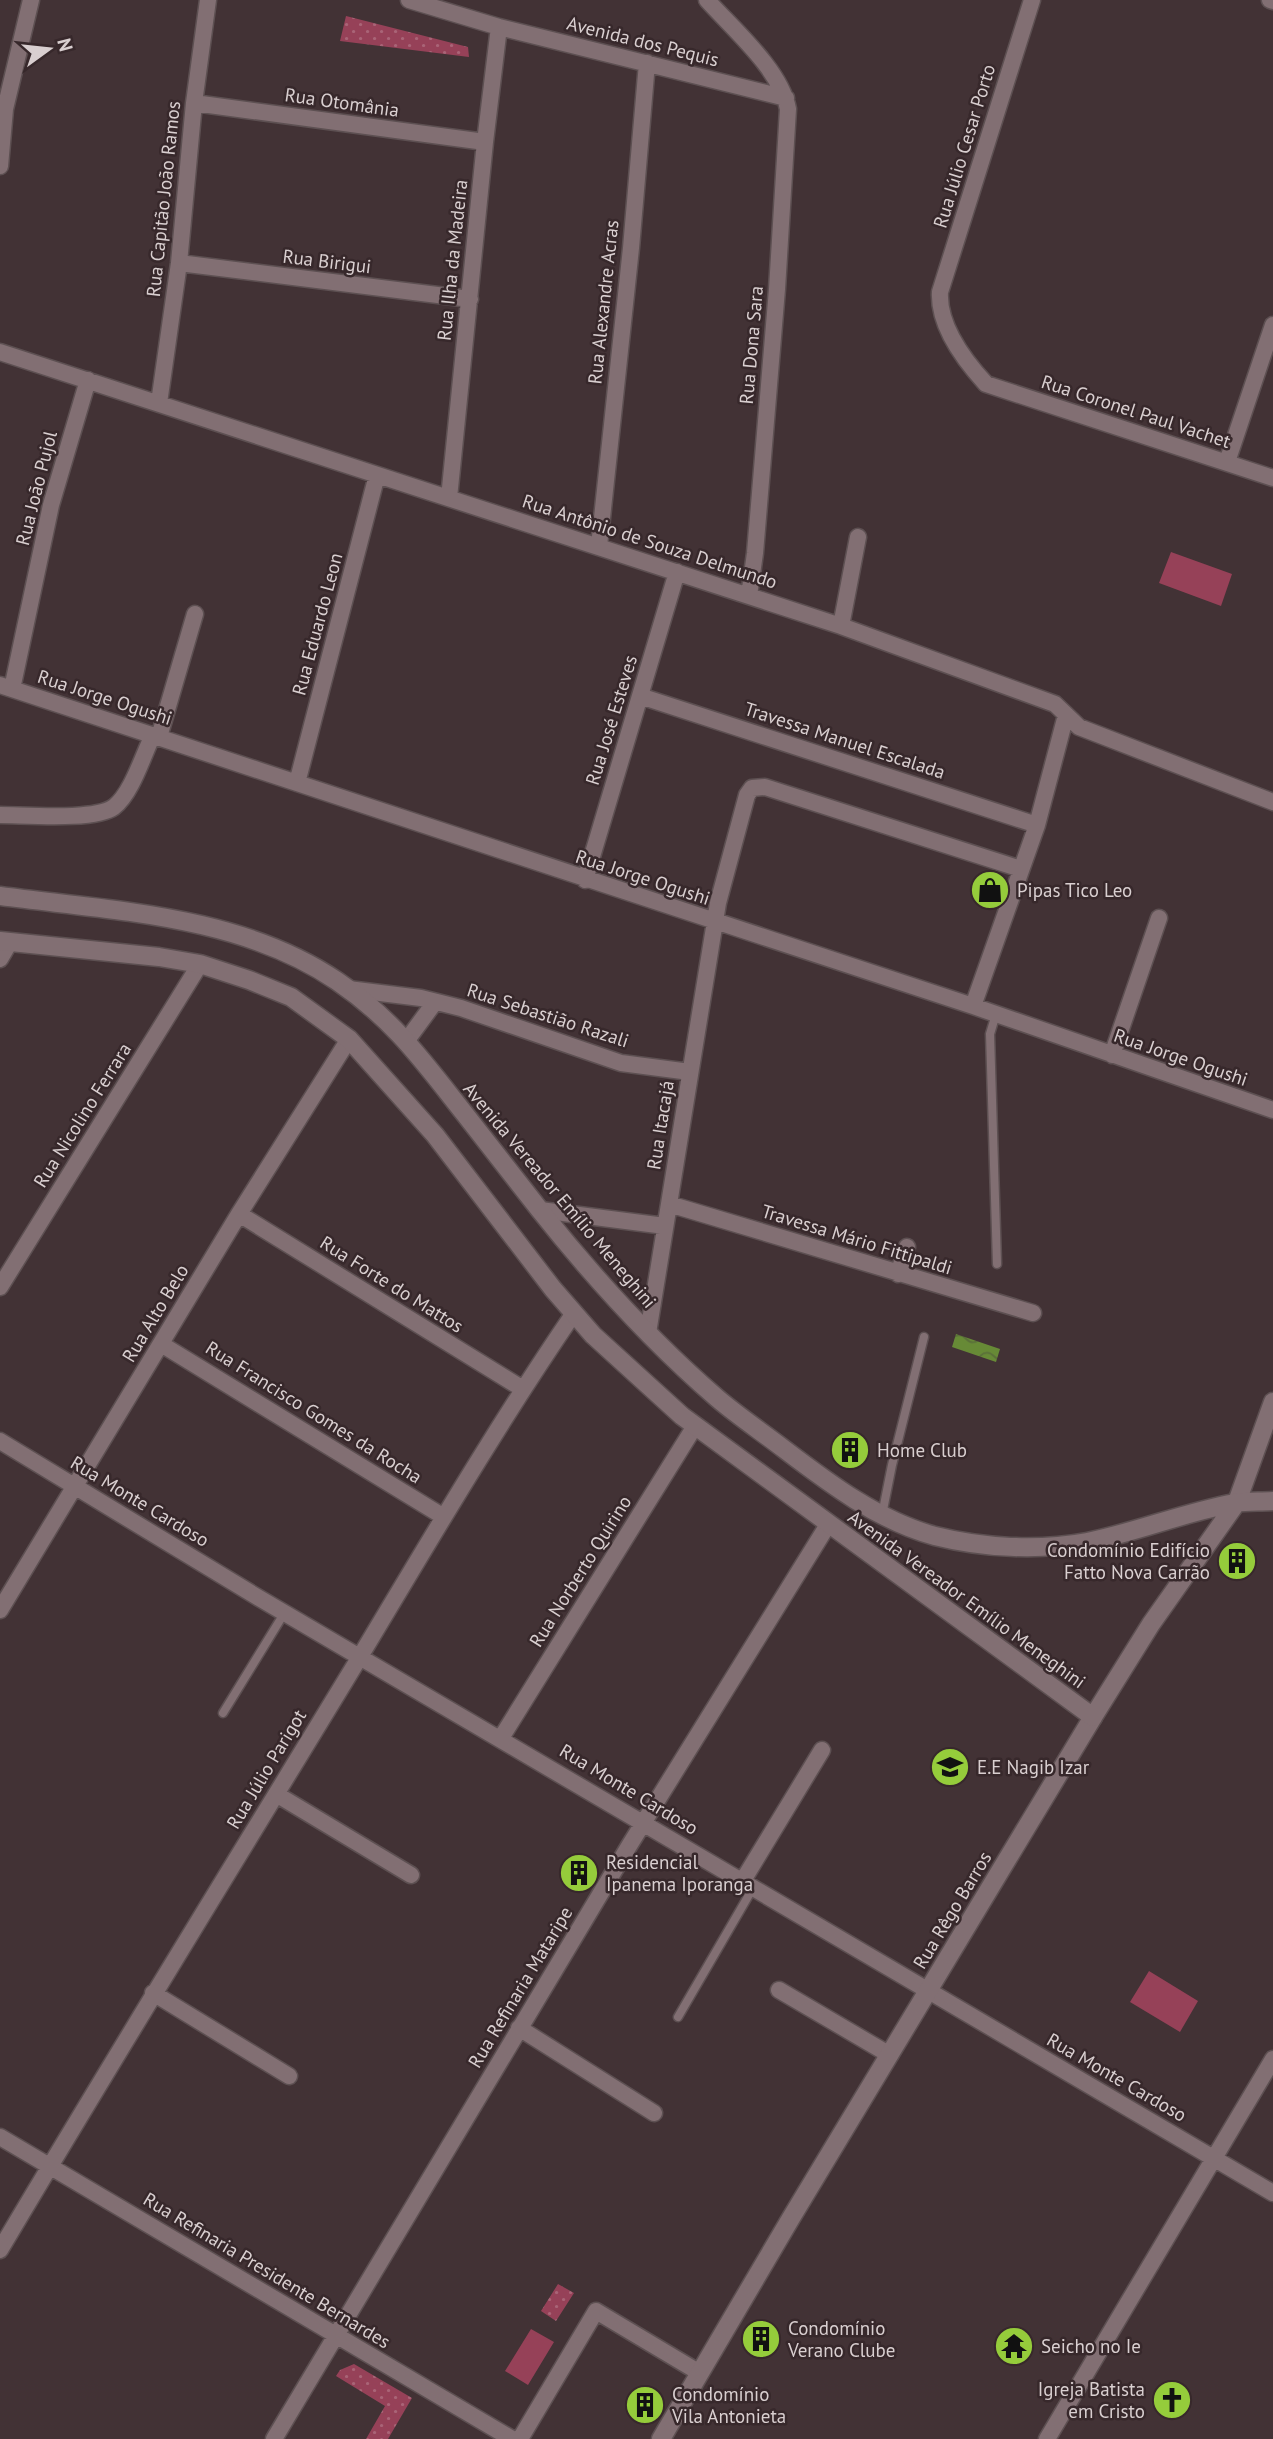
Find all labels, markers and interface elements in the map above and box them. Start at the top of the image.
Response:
street label: Avenida dos Pequis [565,11,721,71]
north arrow [14,14,84,84]
text: N [52,35,79,54]
street label: Rua Júlio Cesar Porto [928,61,1000,231]
street label: Rua Otomânia [283,82,401,122]
street label: Rua Capitão João Ramos [141,100,185,298]
street label: Rua Ilha da Madeira [432,178,472,342]
street label: Rua Alexandre Acras [582,219,624,385]
street label: Rua Birigui [281,244,373,278]
street label: Rua Dona Sara [734,285,768,405]
street label: Rua Coronel Paul Vachet [1038,369,1234,453]
street label: Rua João Pujol [10,428,62,548]
street label: Rua Antônio de Souza Delmundo [520,488,780,594]
street label: Rua Eduardo Leon [286,550,348,698]
street label: Rua José Esteves [580,652,642,788]
street label: Rua Jorge Ogushi [35,664,175,730]
street label: Travessa Manuel Escalada [742,696,948,784]
street label: Rua Jorge Ogushi [573,844,713,910]
shop icon: Pipas Tico Leo [969,869,1011,911]
place label: Pipas Tico Leo [1017,878,1132,902]
street label: Rua Sebastião Razali [464,978,632,1052]
street label: Rua Jorge Ogushi [1111,1023,1251,1091]
street label: Rua Nicolino Ferrara [28,1038,136,1192]
street label: Avenida Vereador Emílio Meneghini [458,1077,662,1313]
street label: Rua Itacajá [641,1079,679,1171]
street label: Travessa Mário Fittipaldi [759,1199,955,1279]
street label: Rua Forte do Mattos [316,1230,468,1338]
street label: Rua Alto Belo [116,1260,194,1366]
street label: Rua Francisco Gomes da Rocha [201,1335,427,1489]
building icon: Home Club [829,1429,871,1471]
place label: Home Club [877,1438,967,1462]
street label: Rua Monte Cardoso [66,1450,214,1552]
street label: Rua Norberto Quirino [524,1491,636,1651]
street label: Avenida Vereador Emílio Meneghini [844,1505,1090,1693]
place label: Condomínio Edifício Fatto Nova Carrão [1047,1538,1210,1584]
building icon: Condomínio Edifício Fatto Nova Carrão [1216,1540,1258,1582]
street label: Rua Júlio Parigot [221,1704,311,1833]
street label: Rua Monte Cardoso [555,1738,703,1840]
school or university icon: E.E Nagib Izar [929,1746,971,1788]
place label: E.E Nagib Izar [977,1755,1090,1779]
street label: Rua Rêgo Barros [908,1847,996,1973]
place label: Residencial Ipanema Iporanga [606,1850,753,1896]
building icon: Residencial Ipanema Iporanga [558,1852,600,1894]
street label: Rua Refinaria Mataripe [462,1902,578,2072]
street label: Rua Monte Cardoso [1043,2027,1191,2127]
street label: Rua Refinaria Presidente Bernardes [139,2187,395,2353]
place label: Condomínio Verano Clube [787,2316,895,2362]
building icon: Condomínio Verano Clube [740,2318,782,2360]
temple icon: Seicho no Ie [993,2325,1035,2367]
place label: Seicho no Ie [1041,2334,1141,2358]
place label: Igreja Batista em Cristo [1038,2377,1145,2423]
church icon: Igreja Batista em Cristo [1151,2379,1193,2421]
place label: Condomínio Vila Antonieta [671,2382,786,2428]
building icon: Condomínio Vila Antonieta [624,2384,666,2426]

